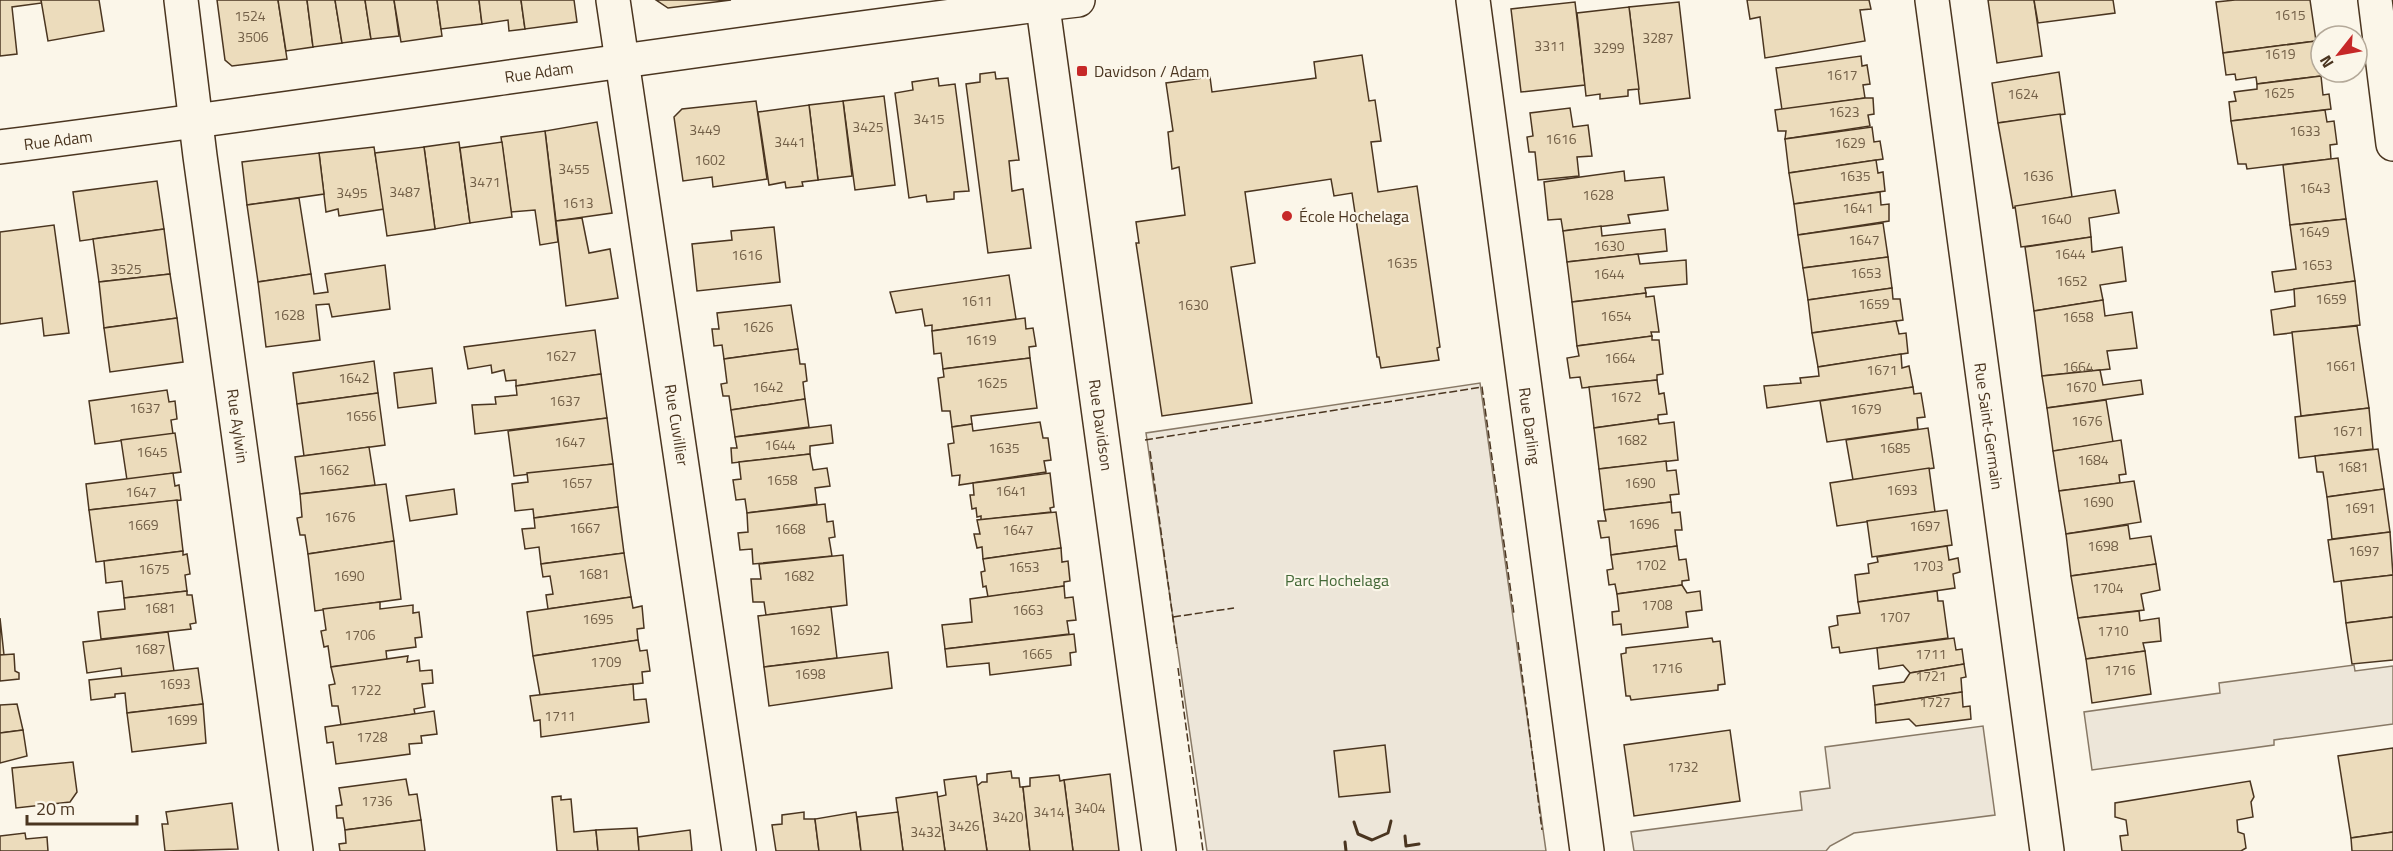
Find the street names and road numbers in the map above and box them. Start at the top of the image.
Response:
street label: Rue Adam [503,55,575,89]
street label: Rue Adam [22,124,94,156]
street label: Rue Saint-Germain [1968,361,2010,491]
street label: Rue Davidson [1083,378,1119,472]
street label: Rue Cuvillier [659,382,695,468]
street label: Rue Darling [1513,386,1547,466]
street label: Rue Aylwin [221,387,255,465]

